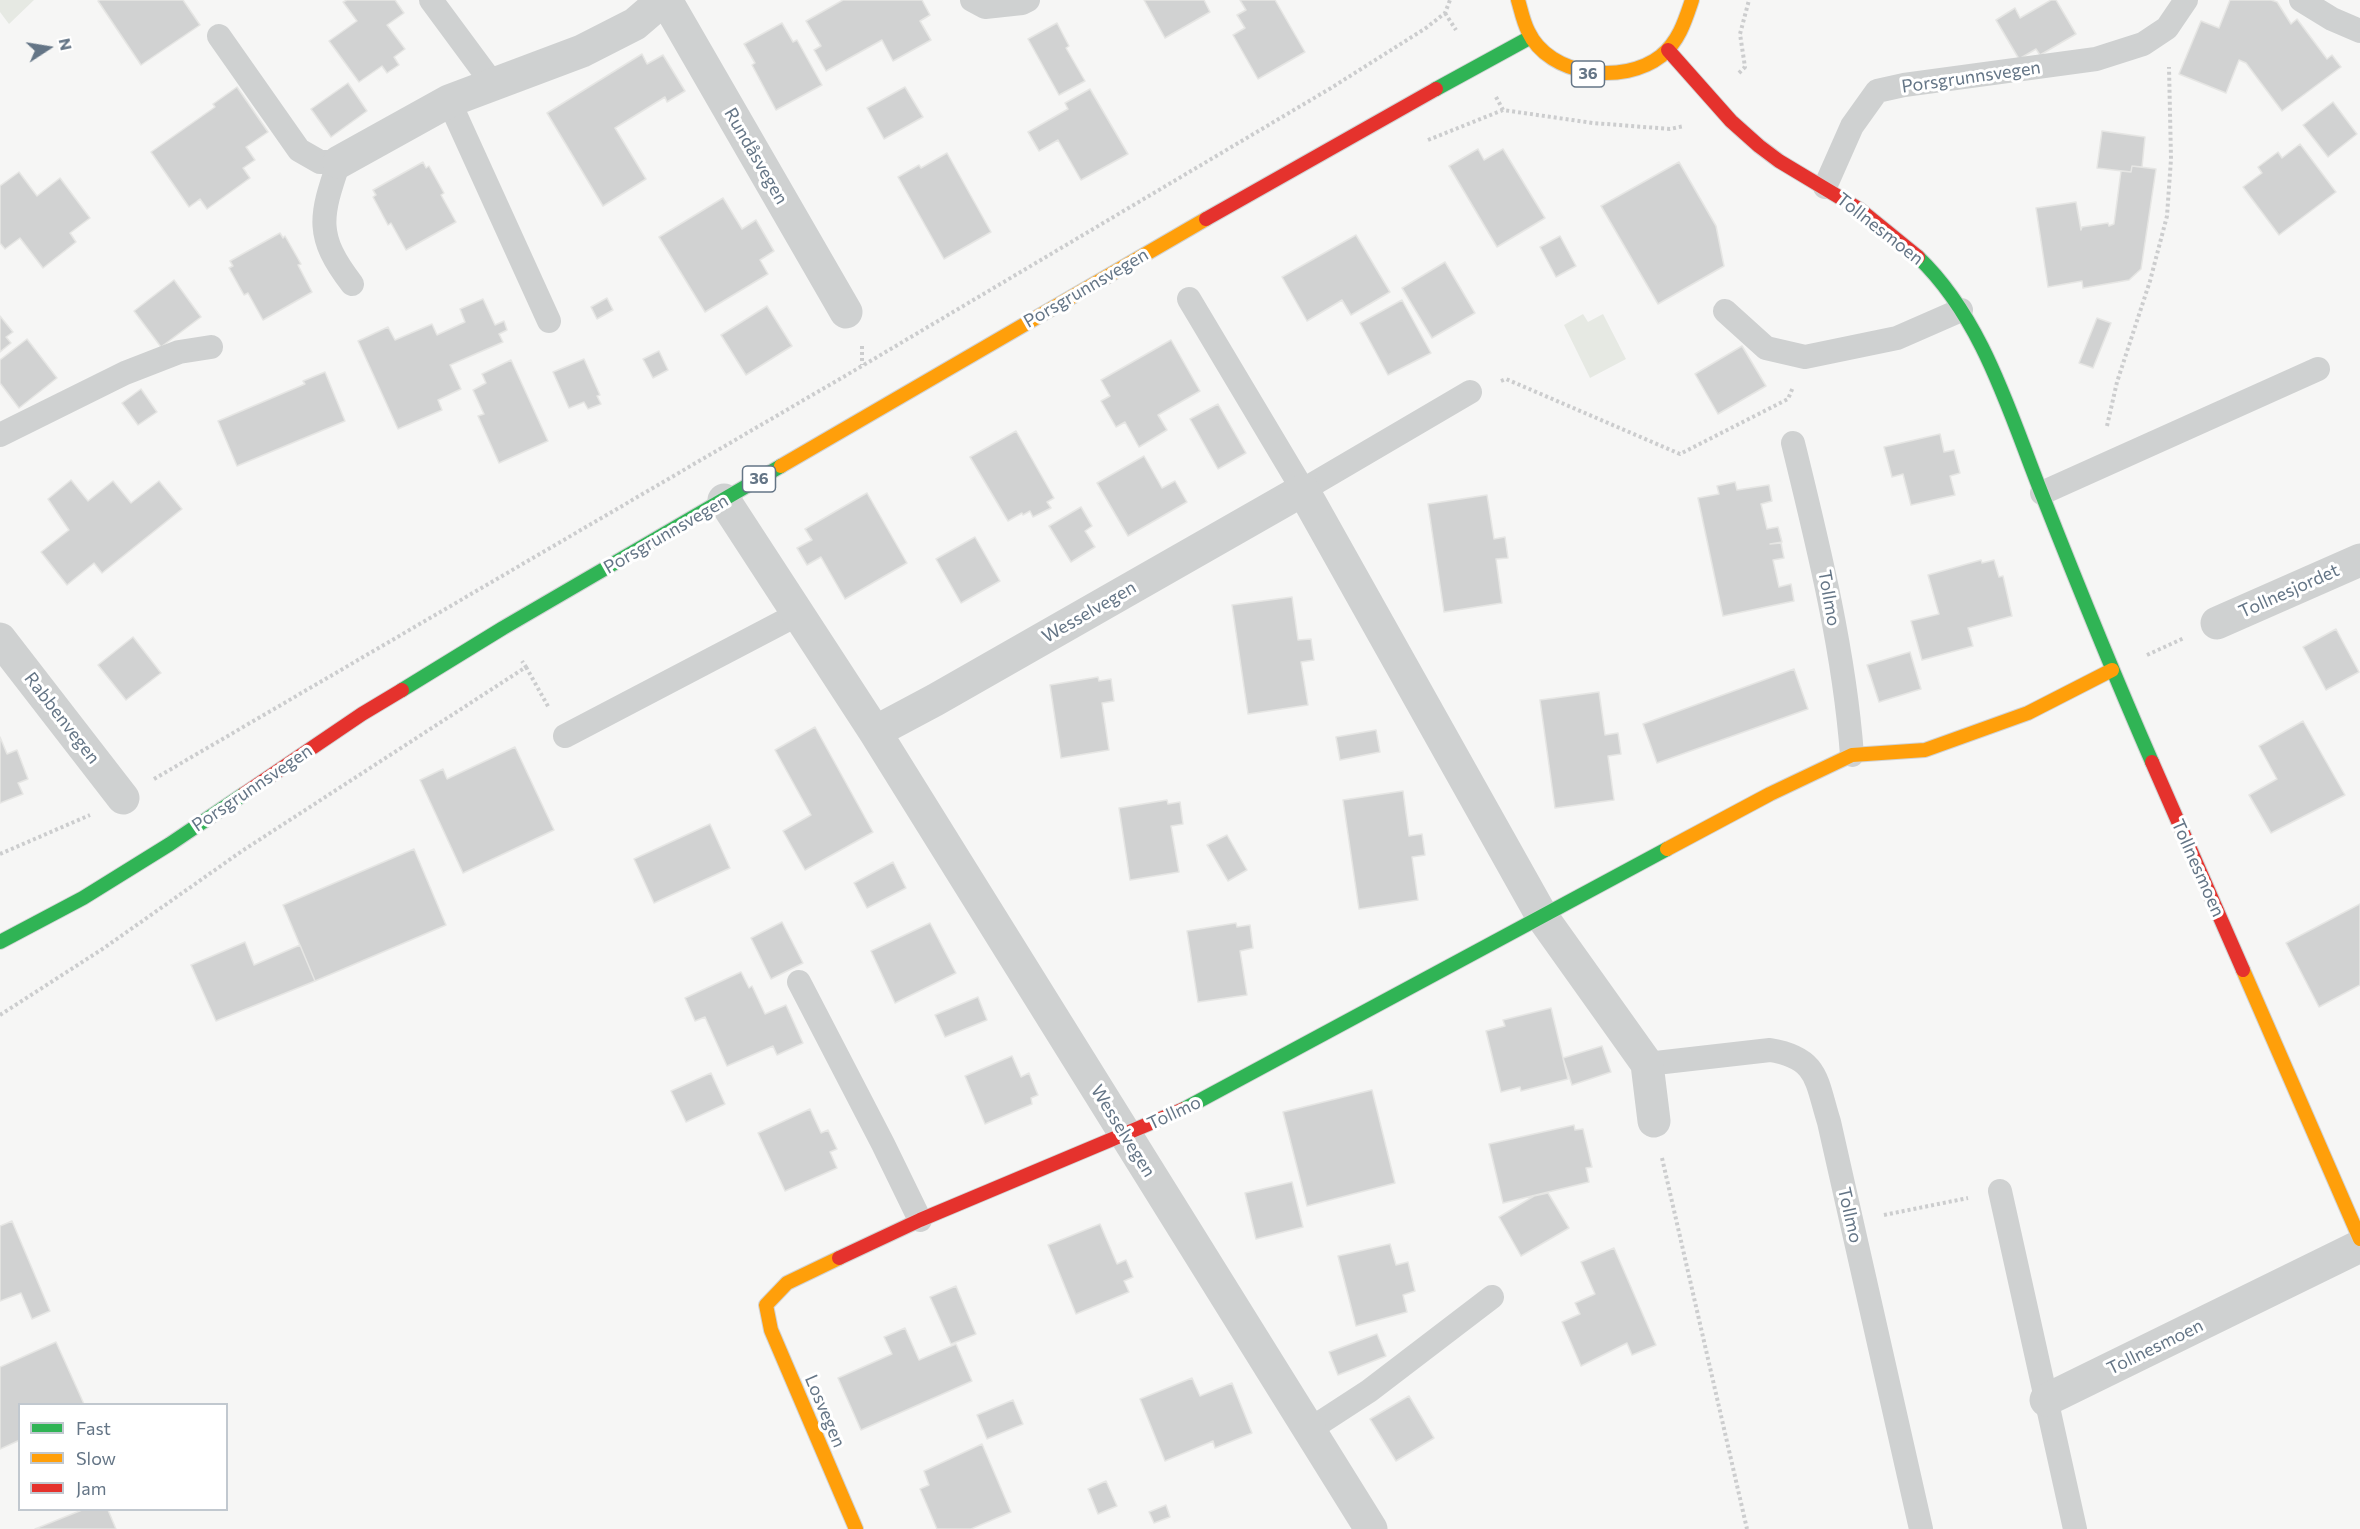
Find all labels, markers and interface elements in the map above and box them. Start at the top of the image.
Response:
north arrow [18,18,78,78]
text: N [56,36,77,52]
street label: Porsgrunnsvegen [1900,57,2042,97]
road number: 36 [1572,61,1604,87]
street label: Rundåsvegen [720,104,792,208]
street label: Tollnesmoen [1832,188,1928,270]
street label: Porsgrunnsvegen [1020,244,1152,332]
road number: 36 [742,466,776,492]
street label: Porsgrunnsvegen [600,490,732,578]
street label: Tollnesjordet [2236,559,2342,623]
street label: Tollmo [1813,568,1845,628]
street label: Wesselvegen [1038,576,1140,648]
street label: Rabbenvegen [20,668,104,768]
street label: Porsgrunnsvegen [188,740,316,836]
street label: Tollnesmoen [2167,816,2229,920]
street label: Wesselvegen [1086,1081,1160,1181]
street label: Tollmo [1144,1091,1204,1135]
street label: Tollmo [1833,1185,1867,1245]
street label: Tollnesmoen [2103,1314,2207,1380]
street label: Losvegen [800,1371,850,1451]
legend [18,1403,228,1511]
text: Fast [76,1417,111,1439]
text: Slow [76,1447,116,1469]
text: Jam [76,1477,106,1499]

